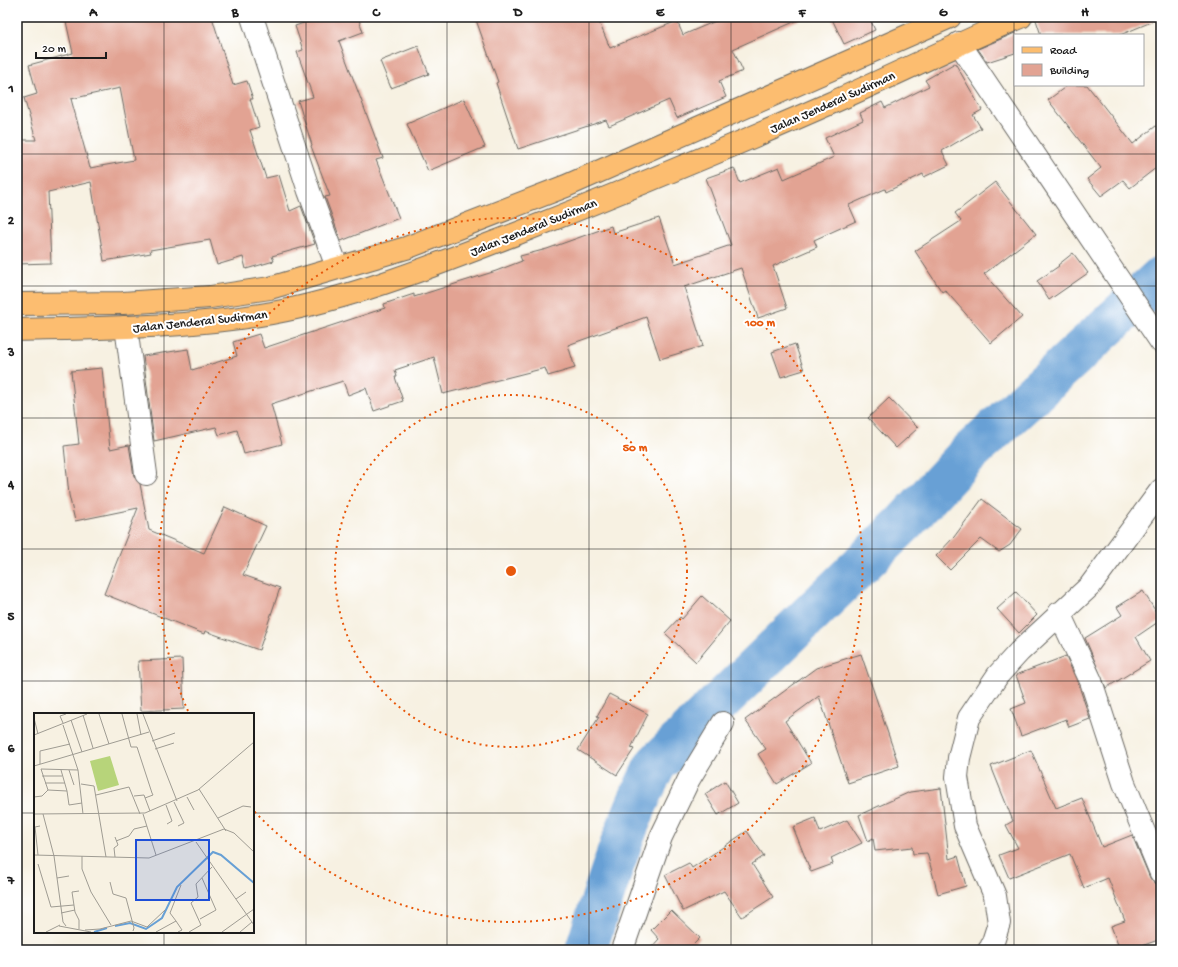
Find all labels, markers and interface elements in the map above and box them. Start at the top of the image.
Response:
text: A [88,6,98,21]
text: B [231,6,240,21]
text: C [371,6,381,21]
text: D [513,6,523,21]
text: E [656,6,665,21]
text: F [798,6,807,21]
text: G [939,6,948,21]
text: H [1081,6,1089,21]
scale bar [36,34,106,60]
legend [1014,34,1144,86]
text: 20 m [42,43,67,57]
text: Road [1050,45,1077,59]
text: Building [1049,65,1089,79]
street label: Jalan Jenderal Sudirman [768,69,899,138]
text: 1 [7,82,14,97]
street label: Jalan Jenderal Sudirman [468,196,600,261]
text: 2 [8,214,15,229]
street label: Jalan Jenderal Sudirman [132,308,269,337]
text: 100 m [744,317,775,331]
text: 3 [7,346,15,361]
text: 50 m [623,442,648,456]
text: 4 [7,478,15,493]
centre of rings [504,564,518,578]
text: 5 [8,610,15,625]
inset map [34,713,254,933]
text: 6 [8,742,15,757]
text: 7 [7,874,16,889]

